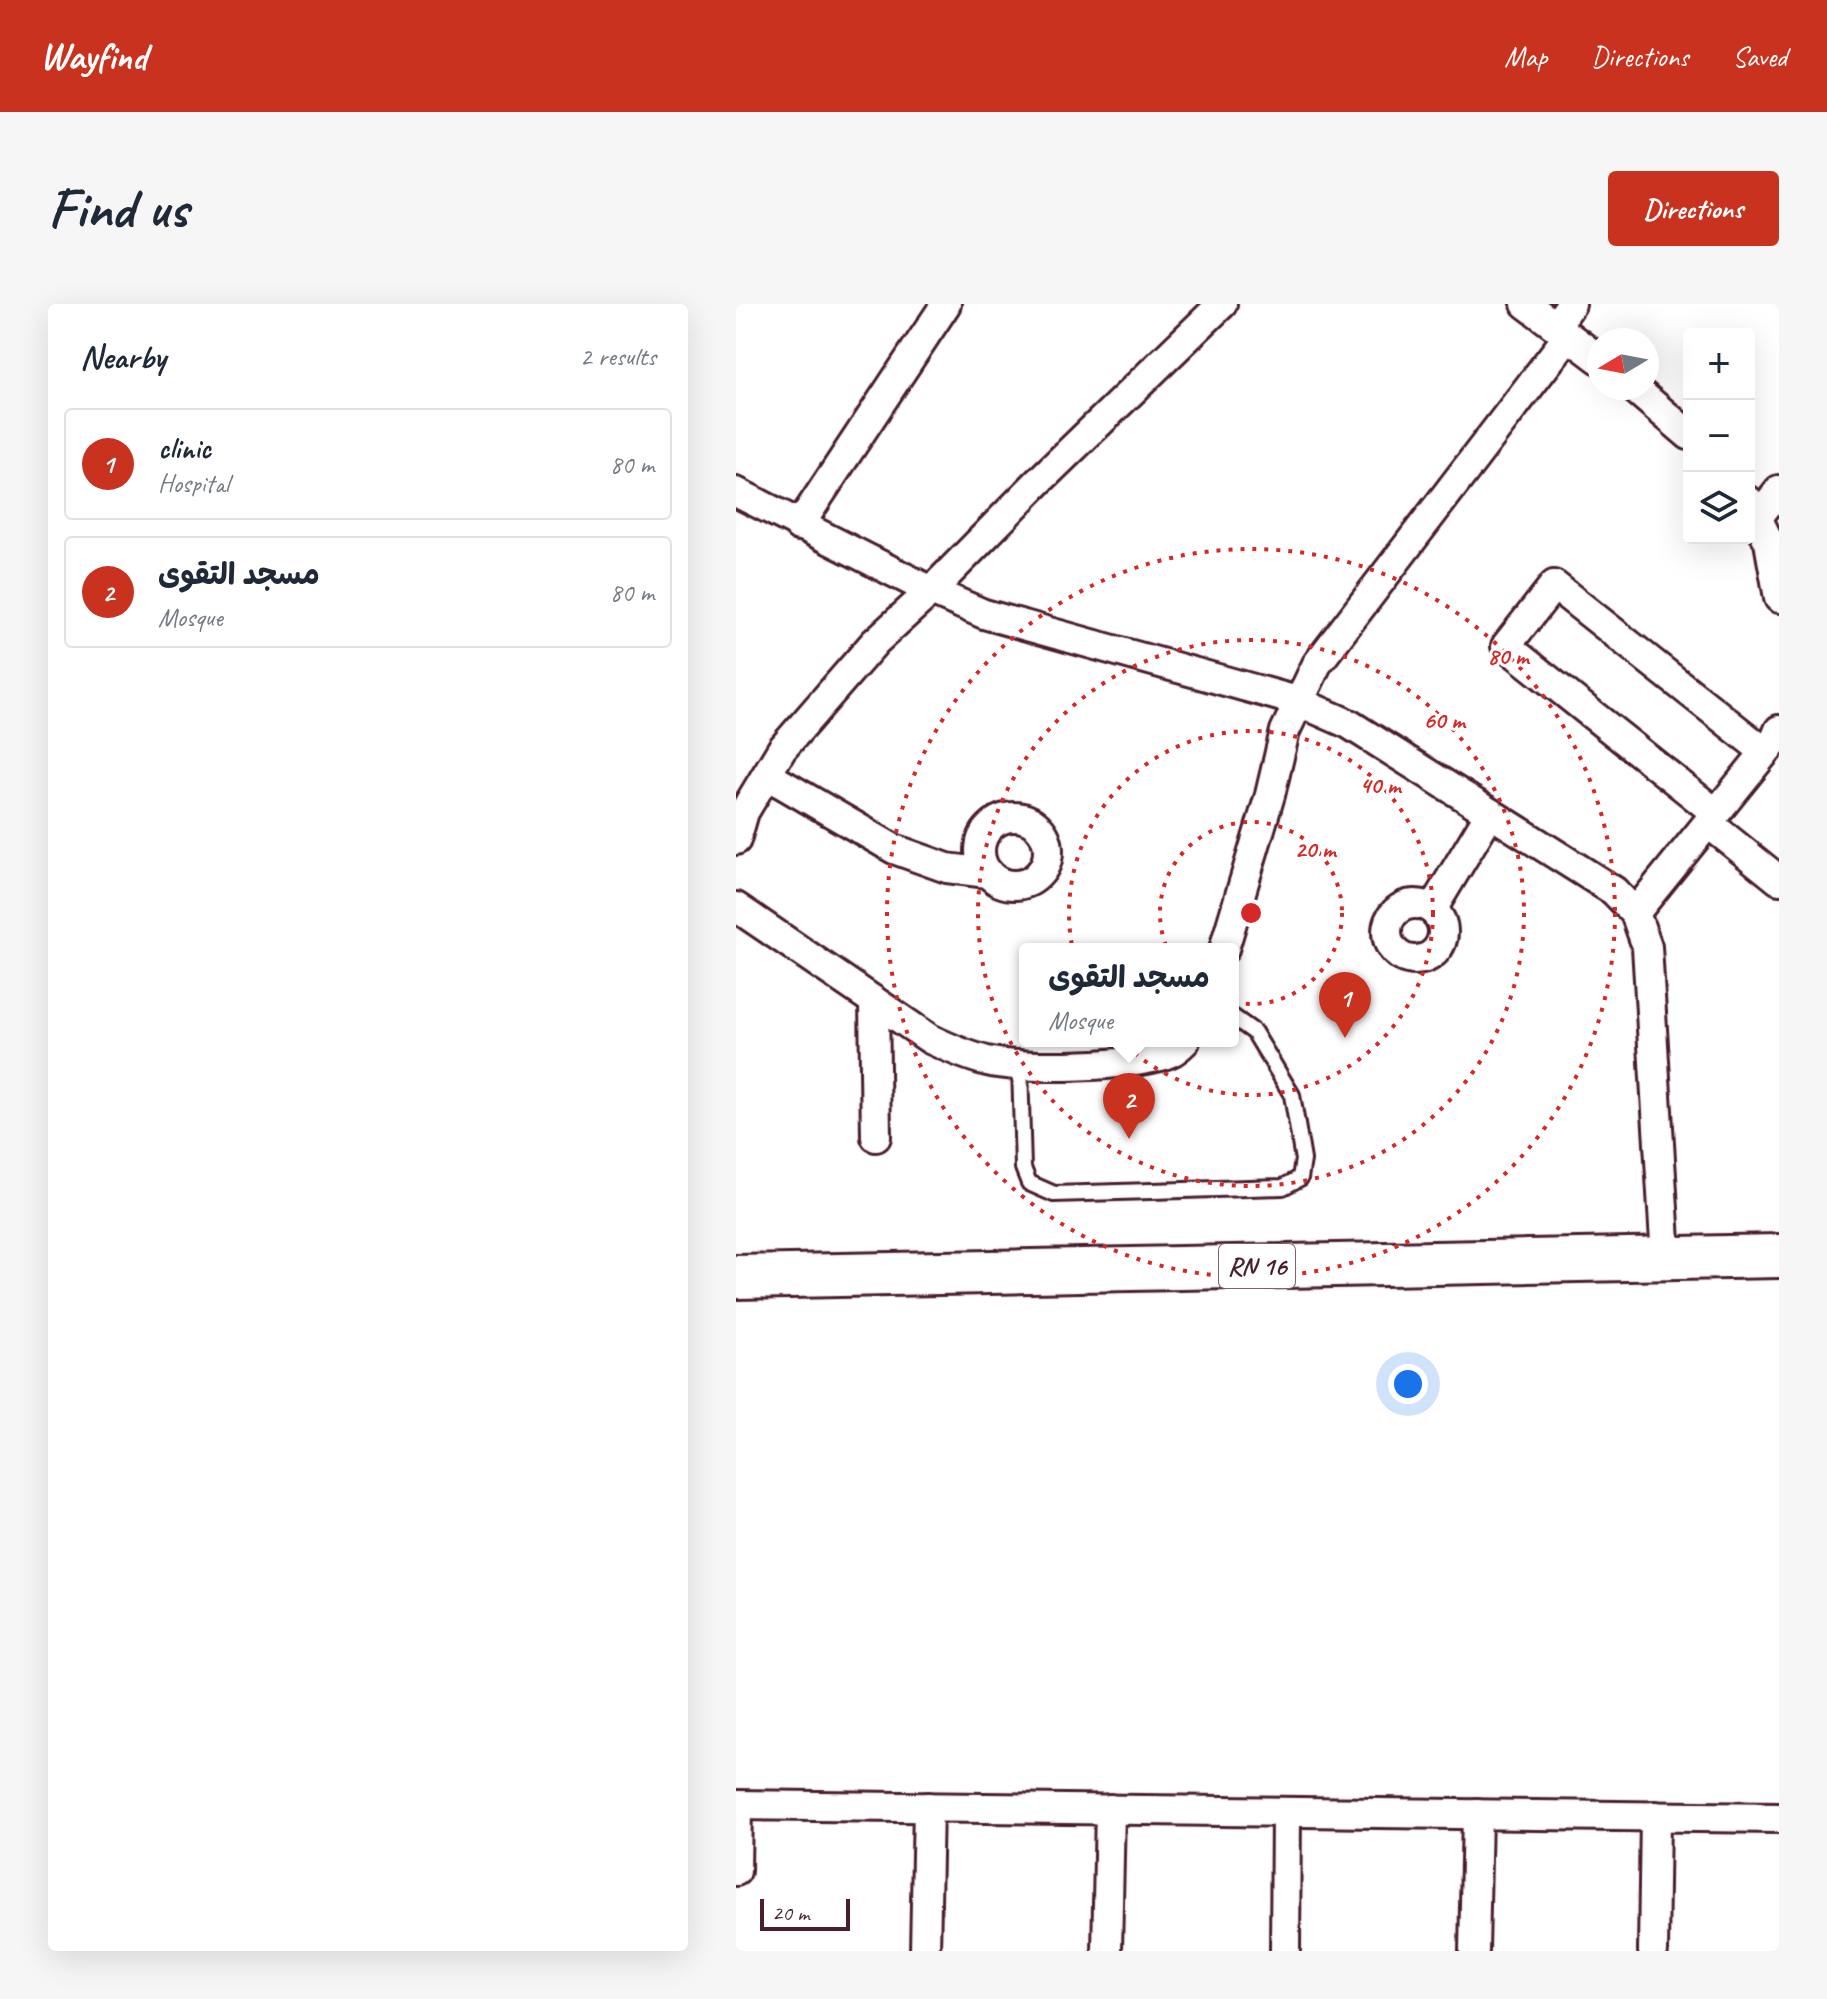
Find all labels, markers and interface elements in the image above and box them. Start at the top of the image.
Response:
text: Wayfind [40,33,147,80]
text: Map [1504,39,1547,74]
text: Directions [1591,39,1689,74]
text: Saved [1733,39,1787,74]
button: Directions [1608,171,1779,246]
text: Find us [48,173,188,244]
north arrow [1587,328,1659,400]
map controls [1683,328,1755,544]
button: + [1683,328,1755,400]
text: Nearby [80,335,166,378]
text: 2 results [580,340,656,373]
button: − [1683,400,1755,472]
text: clinic [158,429,211,467]
text: 1 [102,448,114,481]
text: 80 m [610,448,654,481]
text: Hospital [158,467,229,500]
button: layers [1683,472,1755,544]
text: مسجد التقوى [158,555,320,593]
text: 2 [102,576,114,609]
text: 80 m [610,576,654,609]
text: Mosque [158,601,223,634]
text: 80 m [1487,641,1531,671]
text: 60 m [1423,705,1467,735]
text: 40 m [1359,770,1403,800]
text: 20 m [1294,834,1338,864]
centre of rings [1237,899,1265,927]
popup [1019,943,1239,1047]
text: مسجد التقوى [1048,958,1210,996]
pin: 1 [1319,972,1371,1038]
text: Mosque [1048,1004,1113,1037]
pin: 2 [1103,1073,1155,1139]
road number: RN 16 [1219,1244,1295,1288]
your location [1388,1364,1428,1404]
scale bar [760,1895,850,1931]
text: 20 m [772,1899,809,1927]

